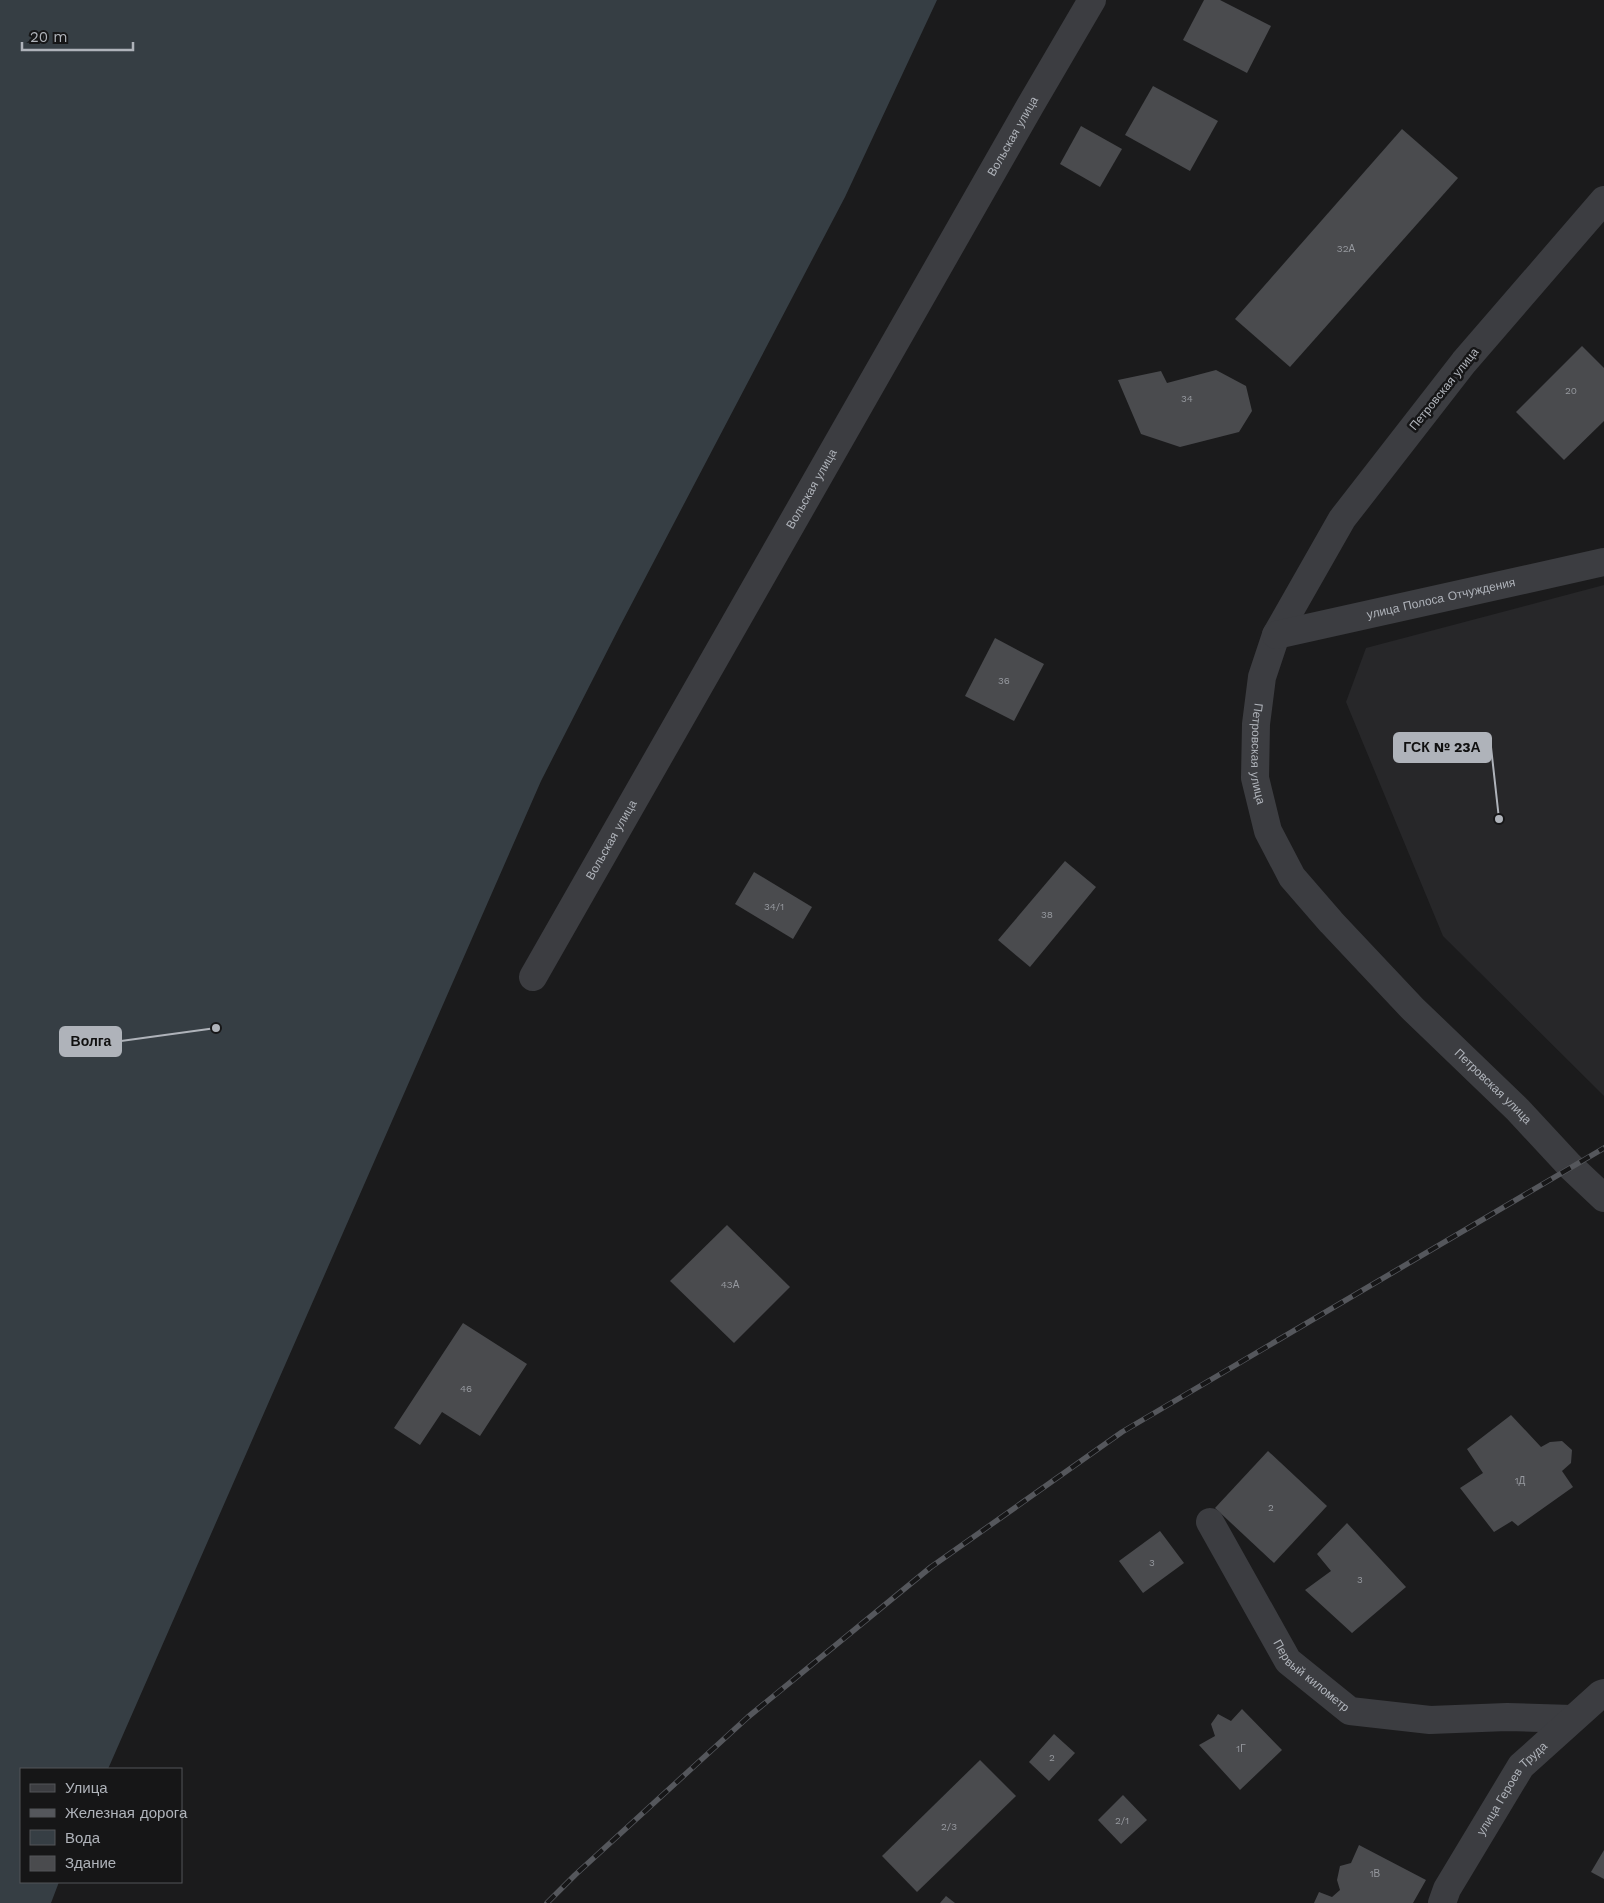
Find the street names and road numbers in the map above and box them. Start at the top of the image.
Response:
street label: Вольская улица [984,94,1041,179]
street label: Петровская улица [1407,345,1482,433]
street label: Вольская улица [783,446,840,531]
street label: улица Полоса Отчуждения [1365,575,1516,622]
street label: Петровская улица [1248,702,1268,806]
street label: Вольская улица [583,797,640,882]
street label: Петровская улица [1452,1046,1535,1127]
street label: Первый километр [1270,1637,1352,1715]
street label: улица Героев Труда [1474,1739,1550,1838]

